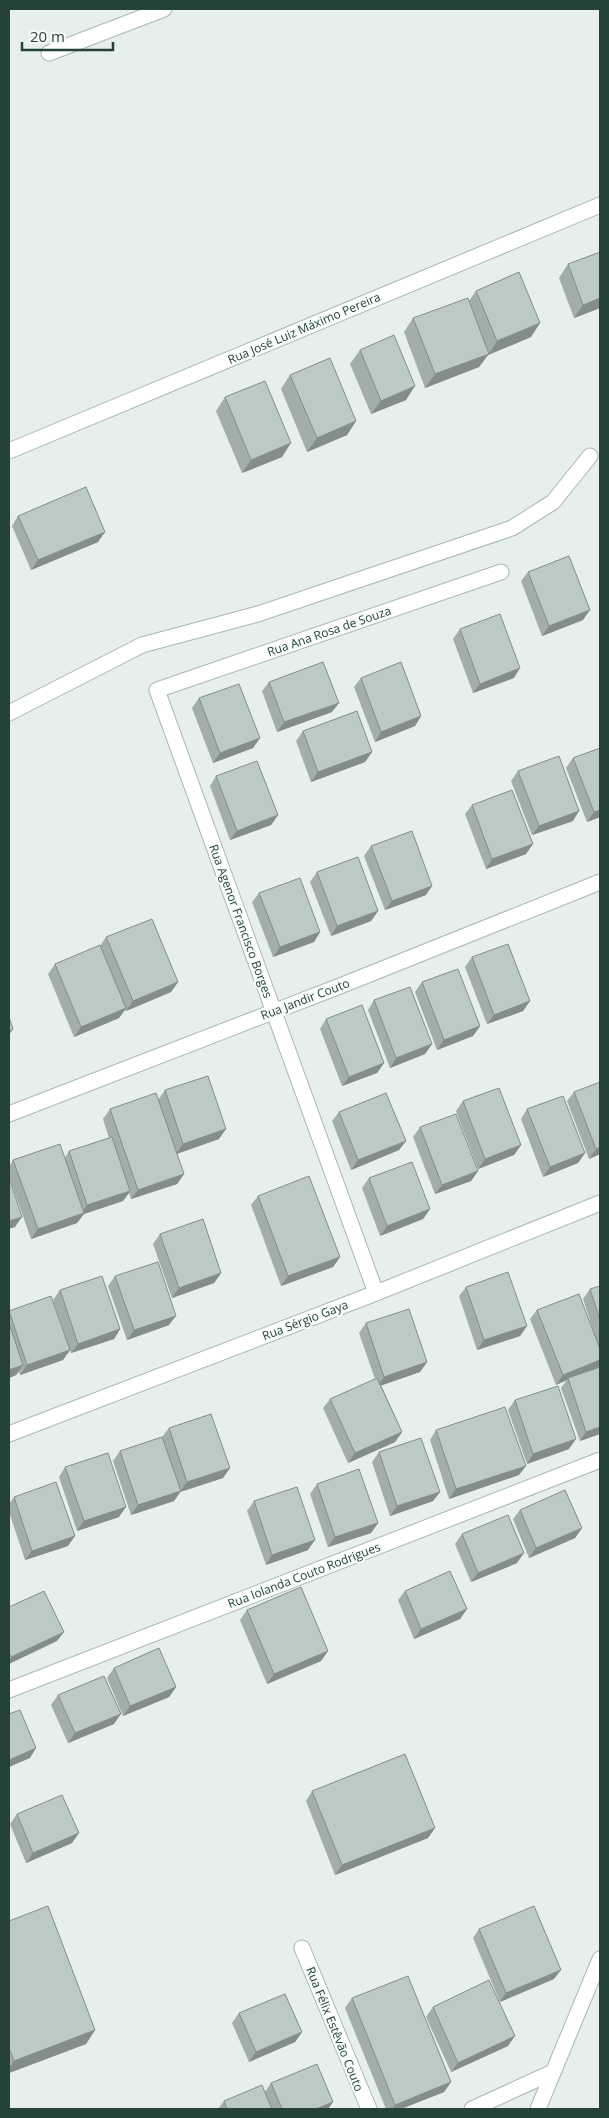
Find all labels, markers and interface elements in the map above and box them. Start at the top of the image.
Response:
scale bar [22,20,114,52]
text: 20 m [30,26,65,46]
street label: Rua José Luiz Máximo Pereira [225,288,383,368]
street label: Rua Ana Rosa de Souza [265,602,393,660]
street label: Rua Agenor Francisco Borges [205,842,277,1001]
street label: Rua Jandir Couto [258,974,352,1024]
street label: Rua Sérgio Gaya [260,1296,350,1344]
street label: Rua Iolanda Couto Rodrigues [225,1538,383,1612]
street label: Rua Félix Estêvão Couto [302,1964,368,2094]

